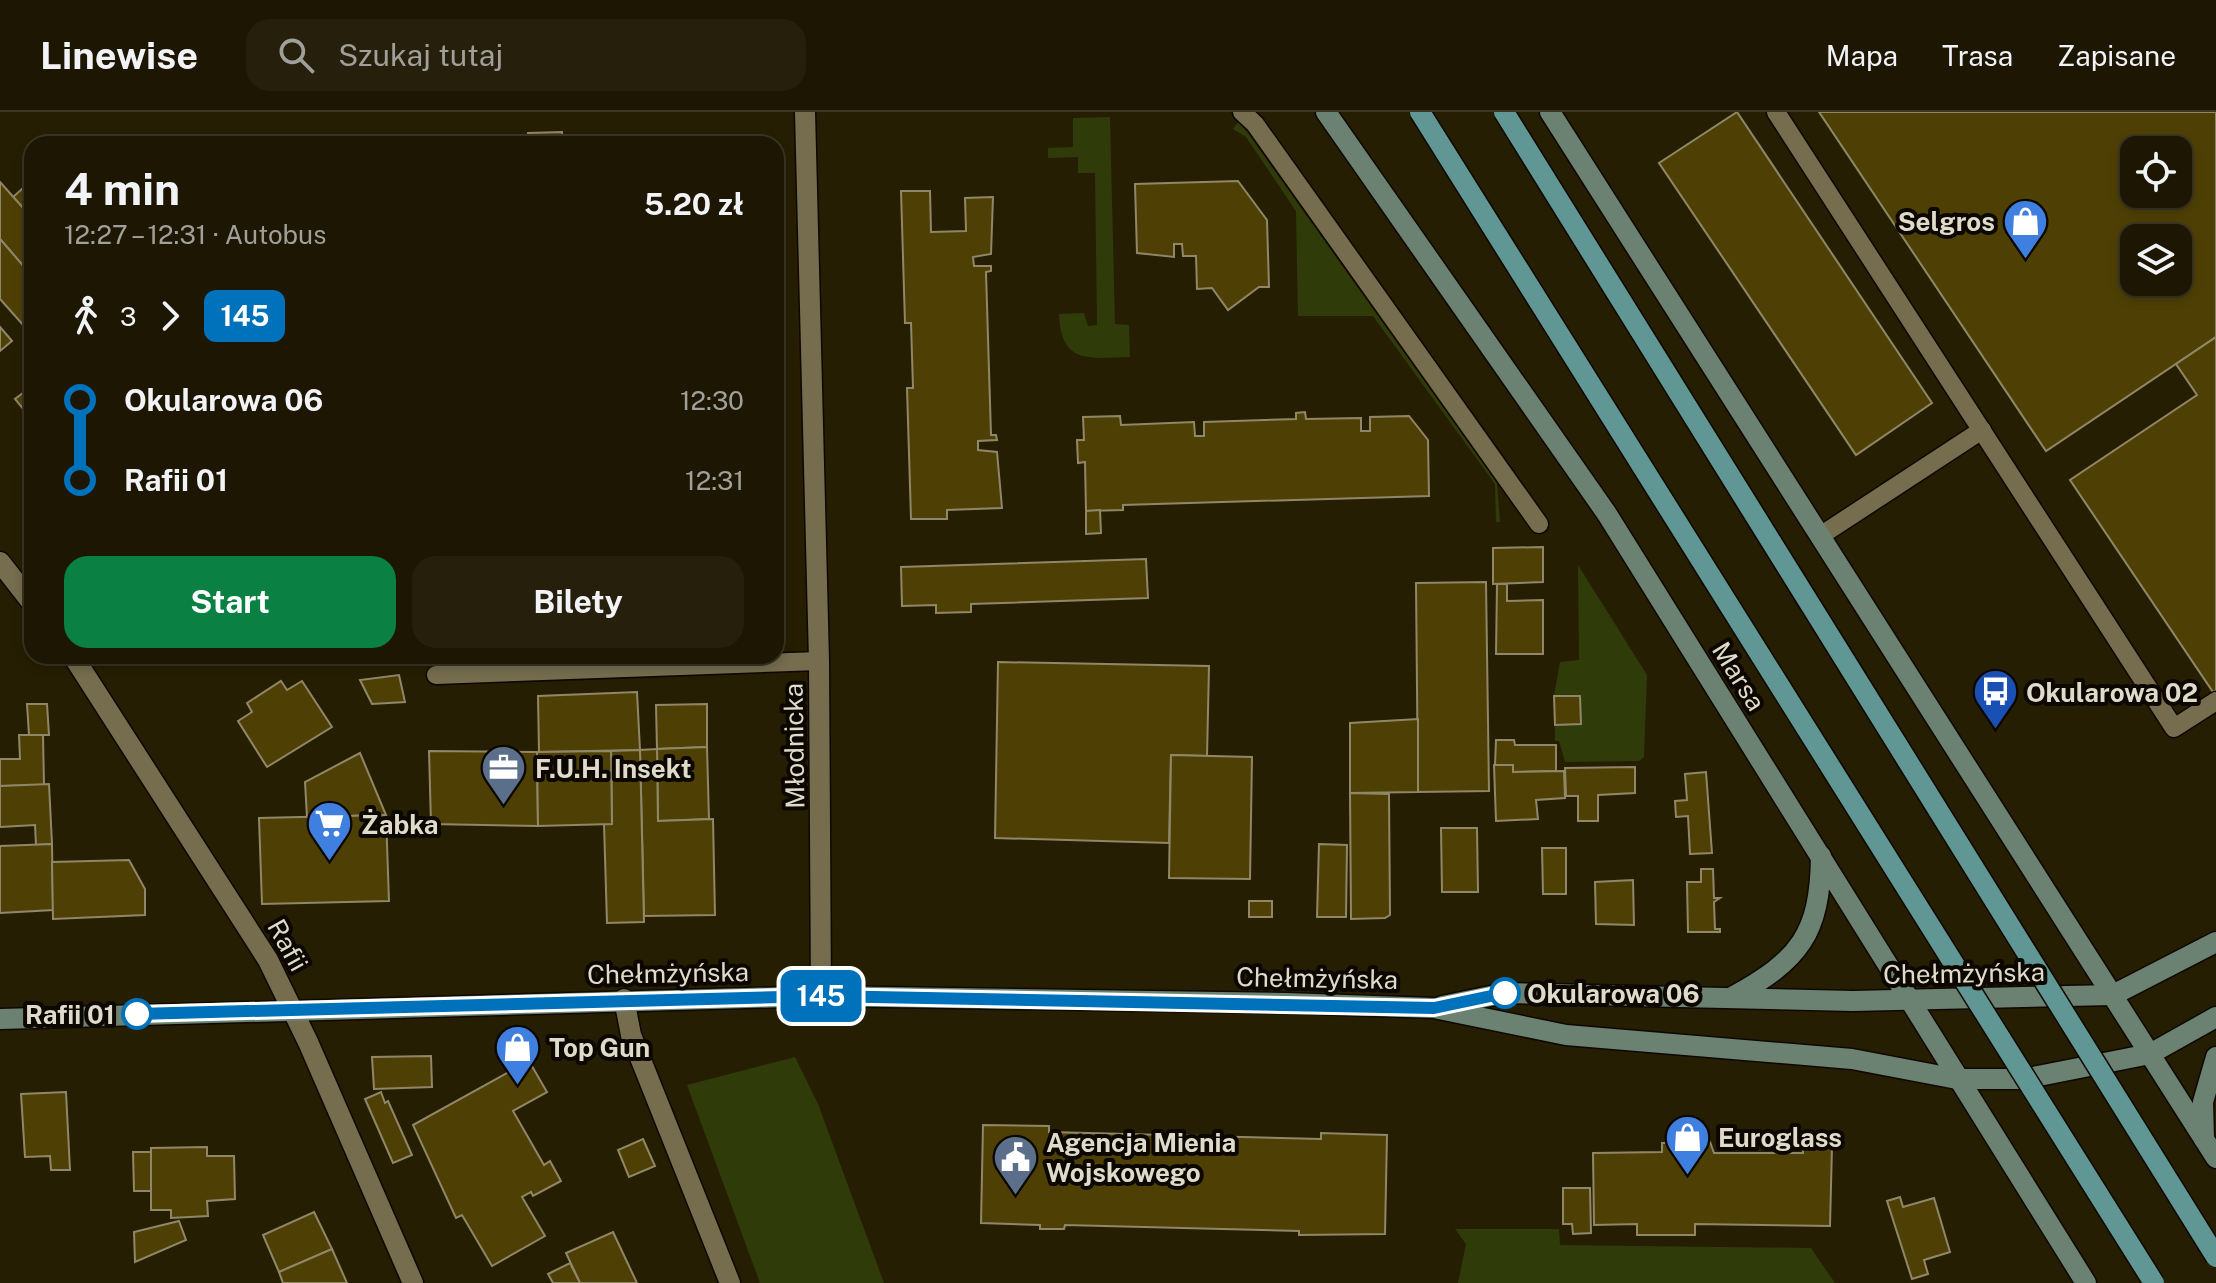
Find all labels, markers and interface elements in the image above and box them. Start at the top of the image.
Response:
search box [246,19,806,91]
text: Linewise [40,33,198,78]
icon: search [274,33,318,77]
text: Szukaj tutaj [338,37,503,73]
text: Mapa [1826,39,1898,72]
text: Trasa [1942,39,2013,72]
text: Zapisane [2057,39,2176,72]
map controls [2120,136,2192,296]
button: locate [2120,136,2192,208]
text: 4 min [64,163,180,215]
text: 5.20 zł [644,186,744,222]
shop icon: Selgros [2002,197,2050,260]
place label: Selgros [1898,206,1995,237]
text: 12:27 – 12:31 · Autobus [64,219,326,250]
button: layers [2120,224,2192,296]
icon: walk [64,294,108,338]
icon: forward [148,294,192,338]
text: 145 [220,299,269,332]
text: 3 [120,301,136,332]
text: Okularowa 06 [124,382,323,418]
text: 12:30 [680,385,744,416]
text: Rafii 01 [124,462,228,498]
text: 12:31 [685,465,744,496]
button: Start [64,556,396,648]
button: Bilety [412,556,744,648]
street label: Marsa [1706,636,1772,716]
bus stop icon: Okularowa 02 [1971,668,2019,731]
place label: Okularowa 02 [2026,677,2198,708]
street label: Młodnicka [777,683,811,809]
office icon: F.U.H. Insekt [480,744,528,807]
place label: F.U.H. Insekt [535,753,692,784]
supermarket icon: Żabka [306,800,354,863]
place label: Żabka [361,809,439,840]
street label: Rafii [261,914,315,976]
street label: Chełmżyńska [587,956,749,990]
street label: Chełmżyńska [1883,956,2045,990]
street label: Chełmżyńska [1236,961,1398,995]
line badge: 145 [775,970,867,1022]
marker: Okularowa 06 [1490,978,1520,1008]
place label: Okularowa 06 [1527,978,1700,1009]
text: 145 [797,979,845,1012]
place label: Rafii 01 [25,999,115,1030]
marker: Rafii 01 [122,999,152,1029]
shop icon: Top Gun [494,1023,542,1086]
place label: Top Gun [549,1032,650,1063]
shop icon: Euroglass [1663,1113,1711,1176]
place label: Euroglass [1718,1122,1842,1153]
place label: Agencja Mienia Wojskowego [1046,1127,1236,1188]
public building icon: Agencja Mienia Wojskowego [991,1133,1039,1196]

